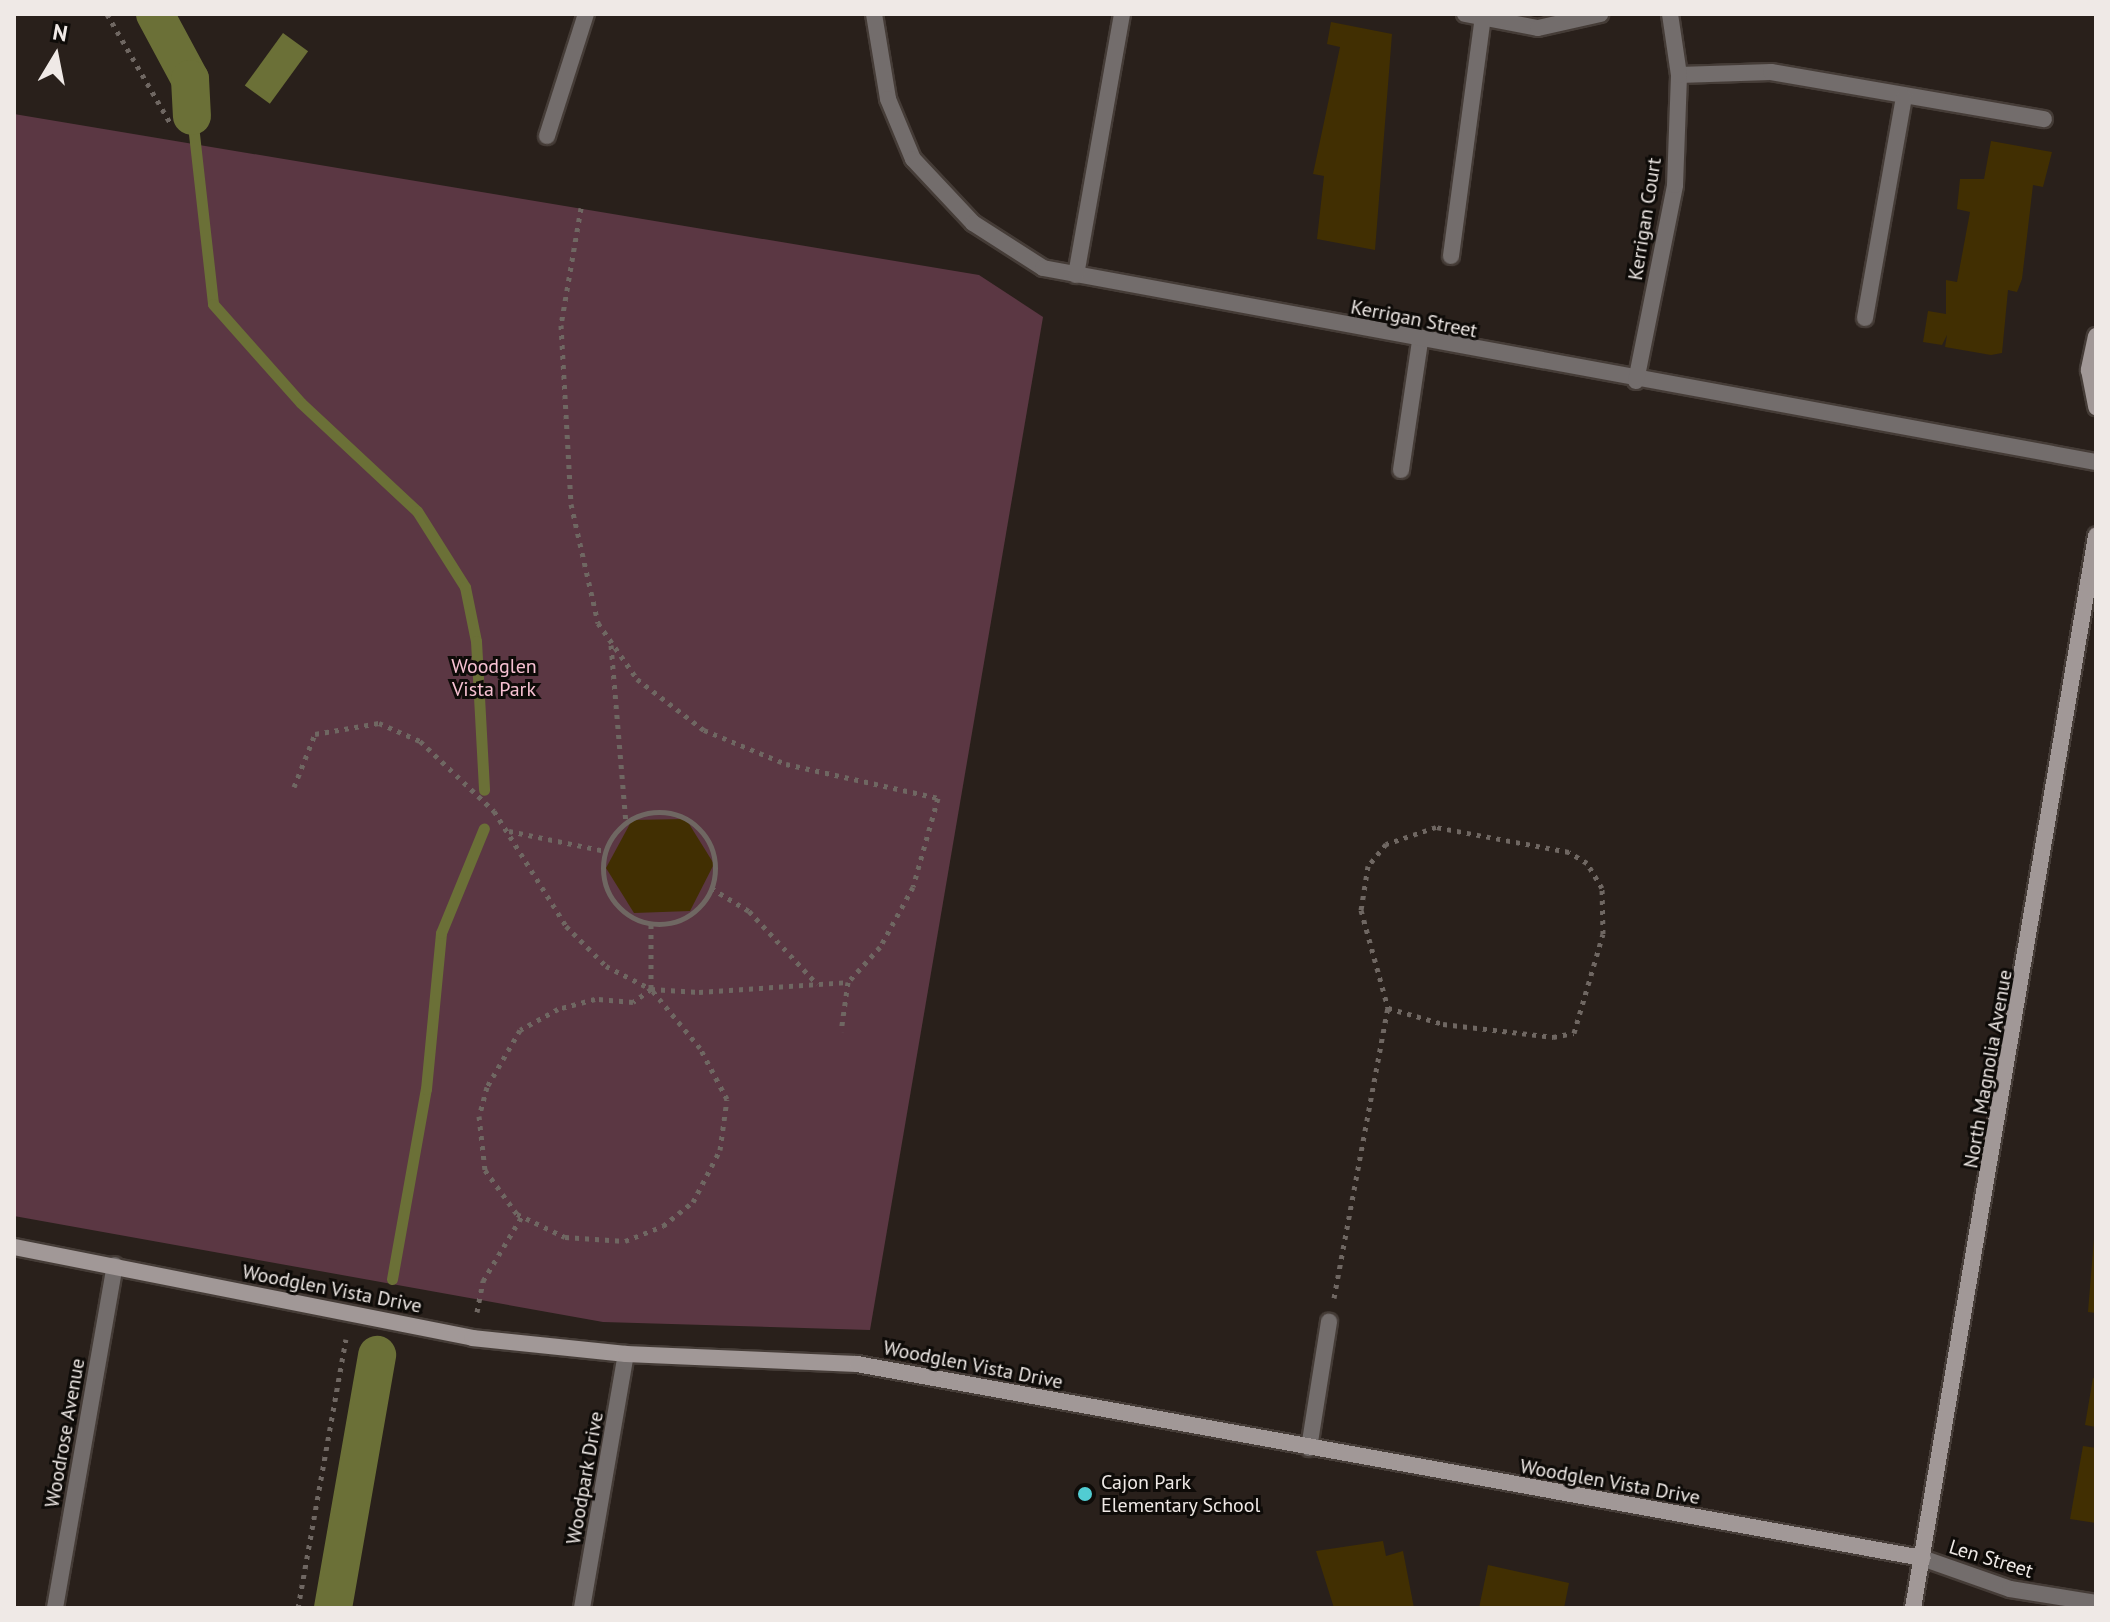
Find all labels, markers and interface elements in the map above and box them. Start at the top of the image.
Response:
north arrow [16,16,96,96]
text: N [51,17,70,47]
street label: Kerrigan Court [1623,156,1667,282]
street label: Kerrigan Street [1349,295,1479,343]
park label: Woodglen Vista Park [451,655,537,702]
street label: North Magnolia Avenue [1959,968,2017,1170]
street label: Woodglen Vista Drive [240,1260,424,1318]
street label: Woodglen Vista Drive [881,1336,1065,1394]
street label: Woodrose Avenue [40,1356,90,1510]
street label: Woodpark Drive [561,1409,609,1547]
street label: Woodglen Vista Drive [1518,1454,1702,1510]
place label: Cajon Park Elementary School [1101,1470,1261,1517]
marker: Cajon Park Elementary School [1076,1485,1094,1503]
street label: Len Street [1946,1535,2036,1583]

